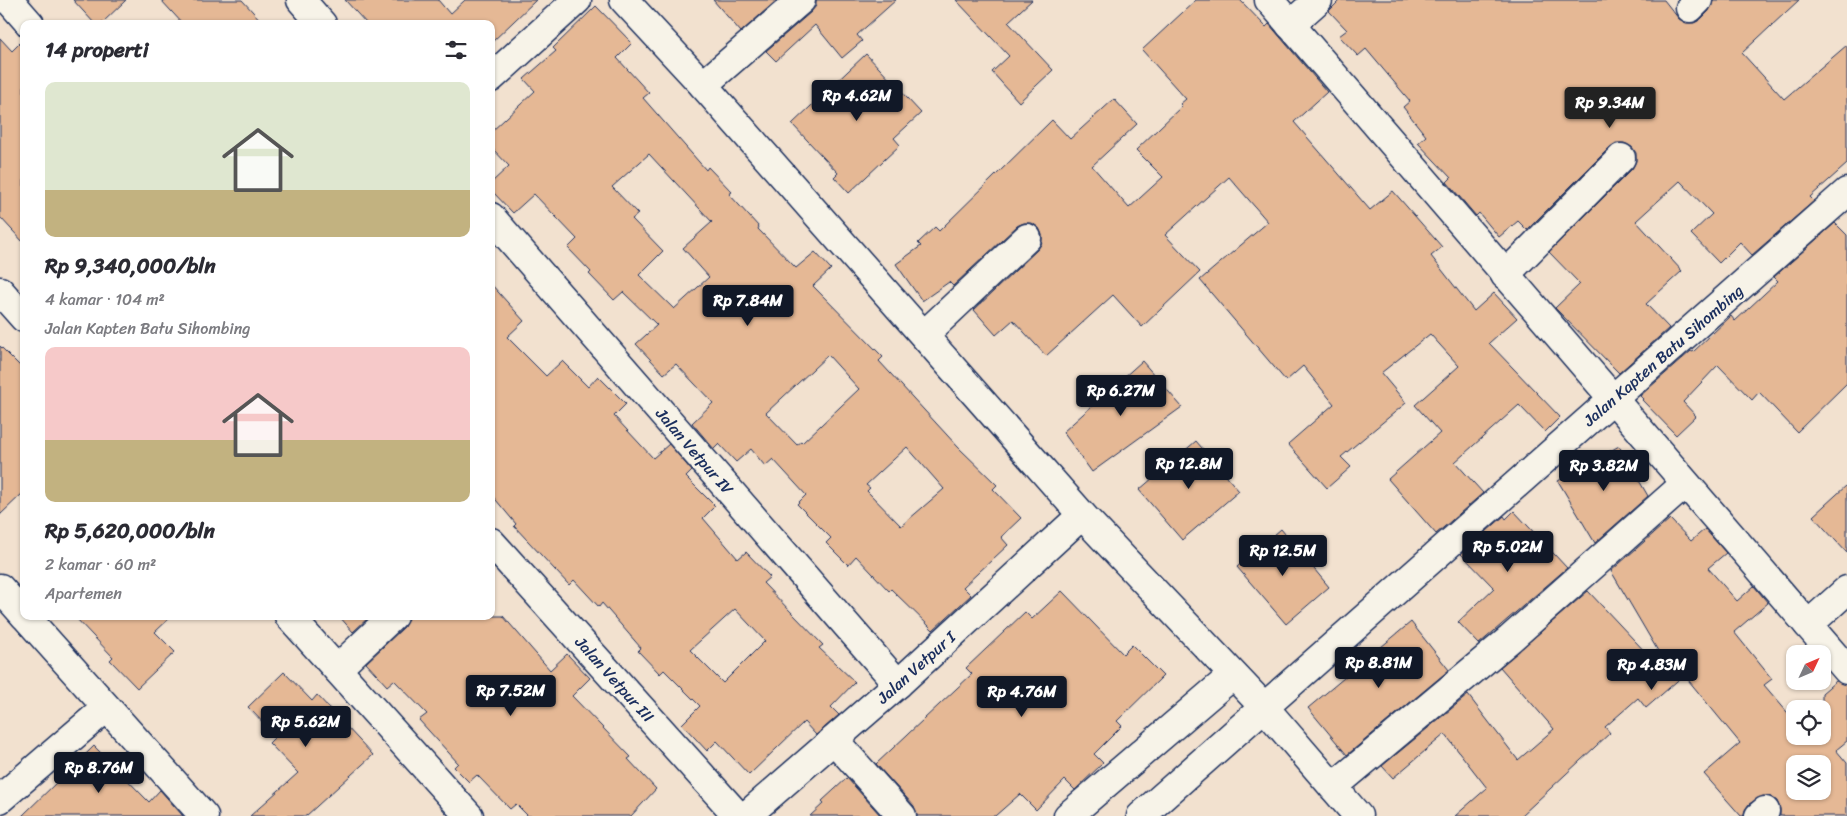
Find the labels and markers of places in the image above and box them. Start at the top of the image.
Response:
pin: Rp 4.62M [805,80,909,122]
pin: Rp 9.34M [1558,86,1662,129]
pin: Rp 7.84M [696,284,800,327]
pin: Rp 6.27M [1069,374,1173,417]
pin: Rp 12.8M [1137,448,1241,490]
pin: Rp 3.82M [1552,450,1656,492]
pin: Rp 5.02M [1456,530,1560,573]
pin: Rp 12.5M [1231,534,1335,577]
pin: Rp 8.81M [1327,646,1431,689]
pin: Rp 4.83M [1600,648,1704,691]
pin: Rp 7.52M [459,674,563,717]
pin: Rp 4.76M [970,676,1074,718]
pin: Rp 5.62M [254,706,358,748]
pin: Rp 8.76M [47,752,151,794]

